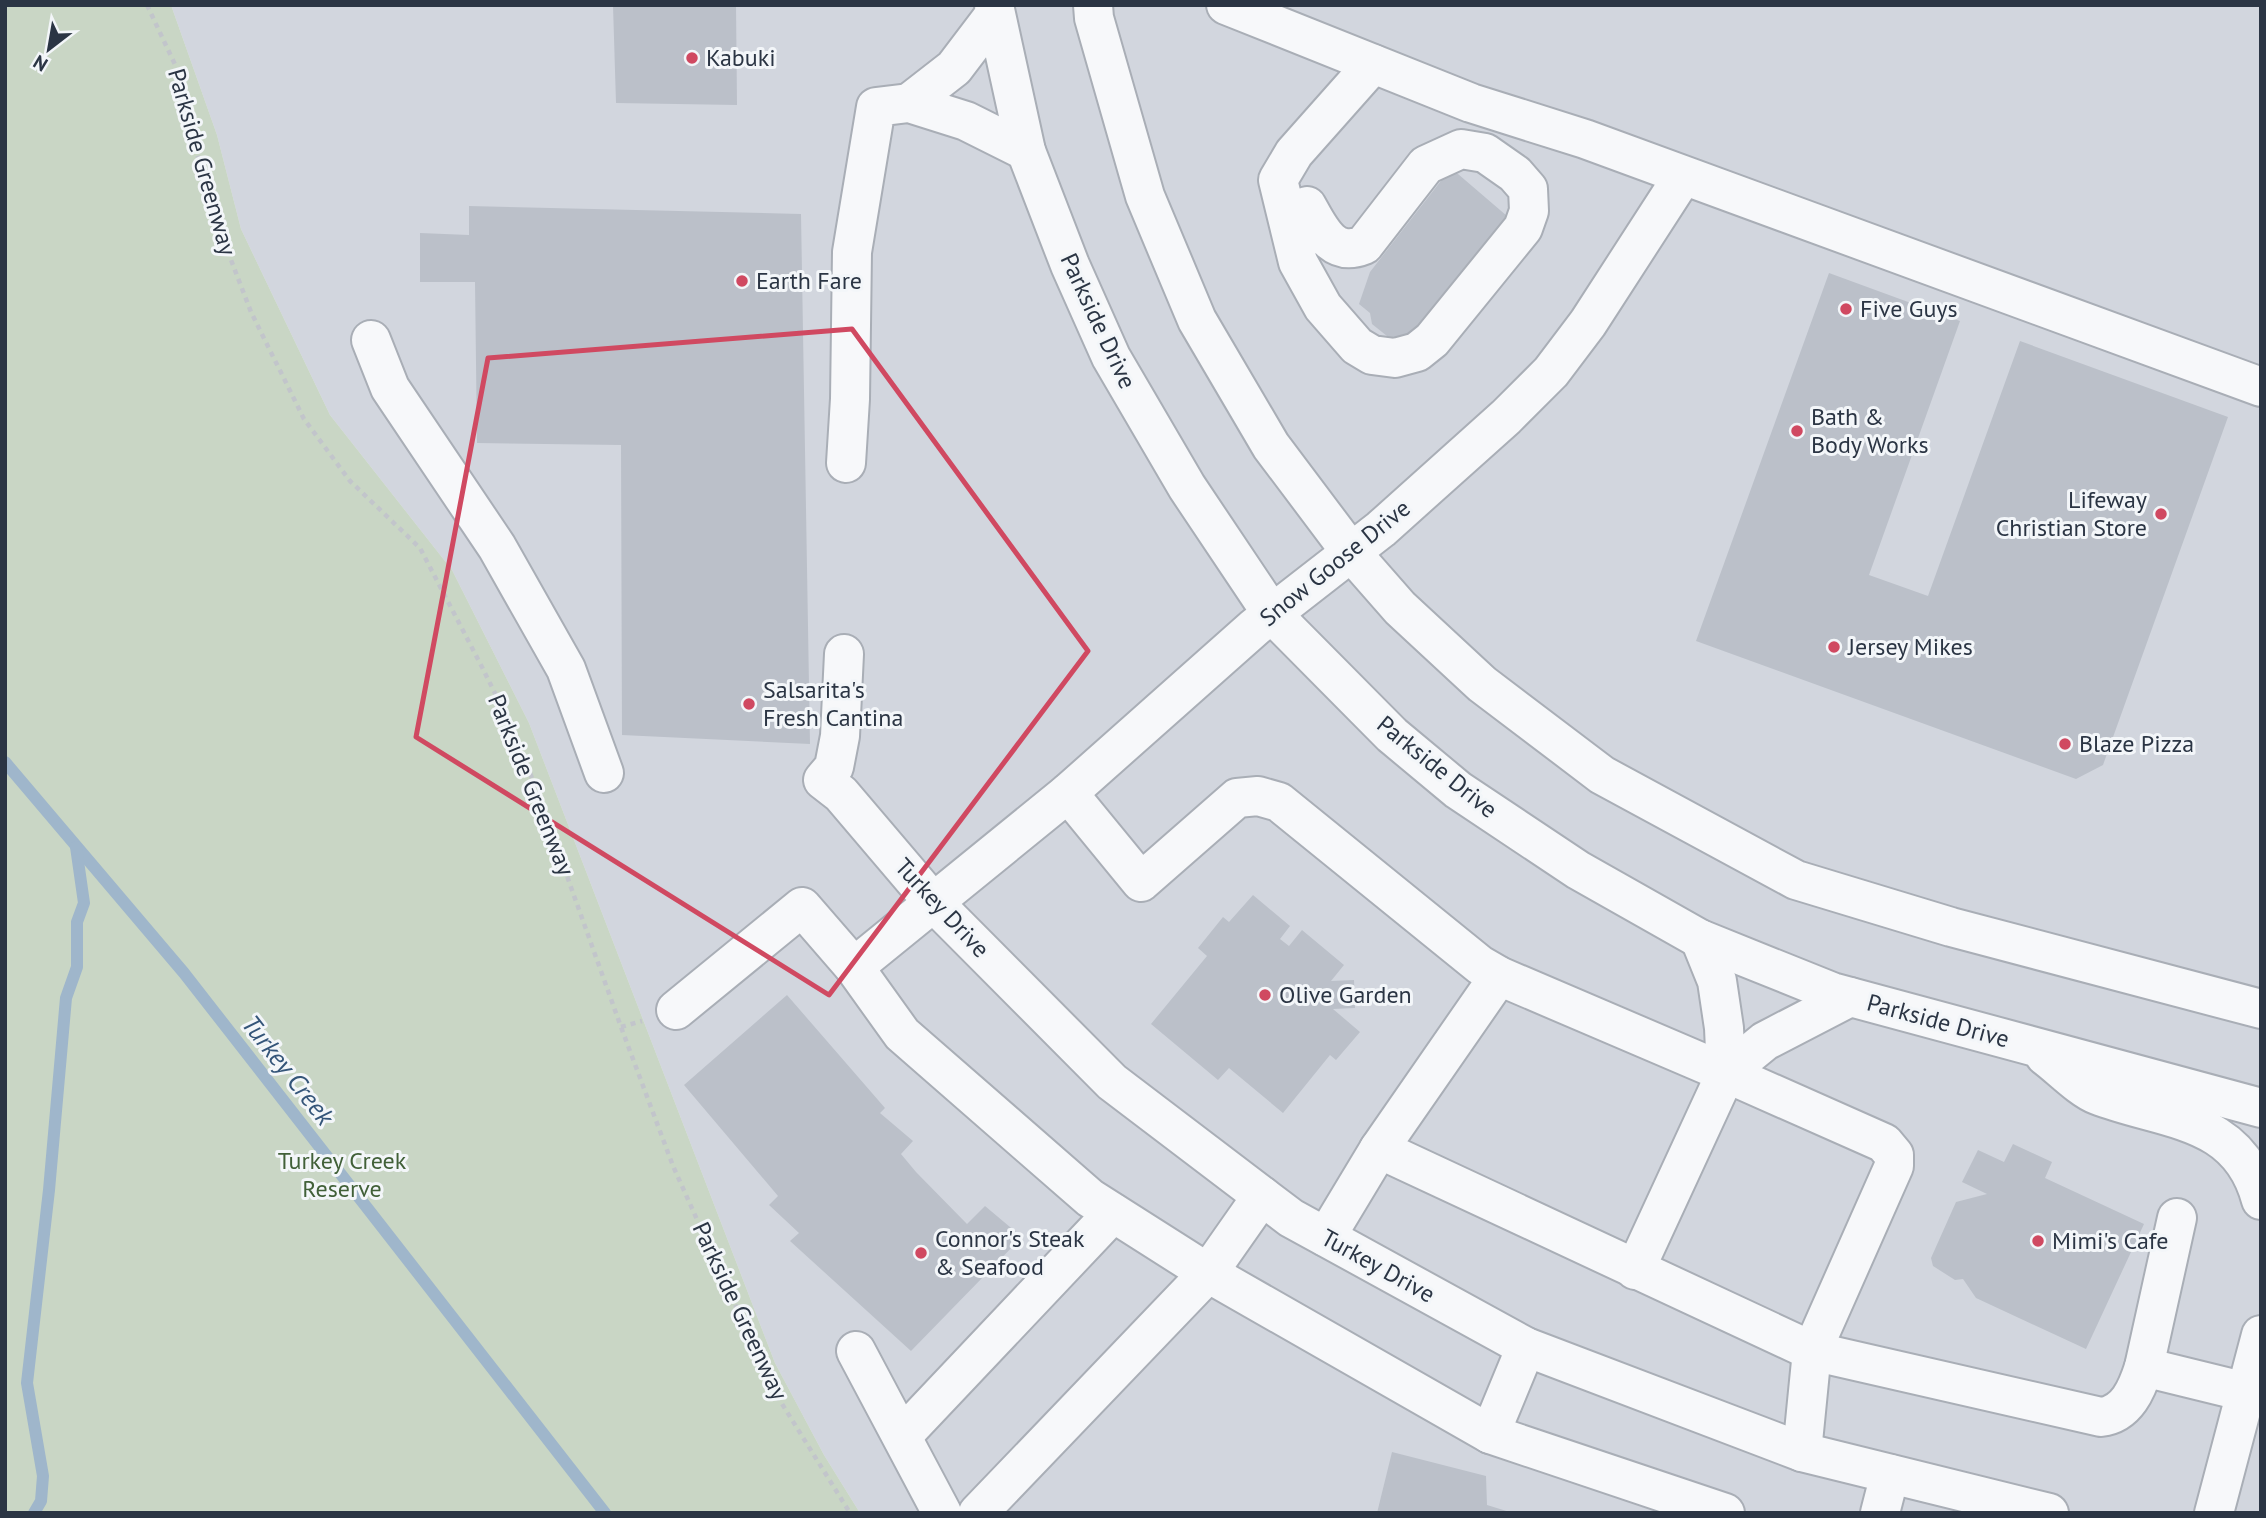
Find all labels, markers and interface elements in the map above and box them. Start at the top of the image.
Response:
north arrow [14,14,84,84]
place label: Kabuki [706,42,776,73]
text: N [29,50,52,77]
marker: Kabuki [684,50,700,66]
street label: Parkside Greenway [161,65,244,259]
street label: Parkside Drive [1054,248,1143,393]
place label: Earth Fare [756,265,862,296]
marker: Earth Fare [734,273,750,289]
place label: Five Guys [1860,293,1958,324]
marker: Five Guys [1838,301,1854,317]
place label: Bath & Body Works [1811,401,1929,460]
marker: Bath & Body Works [1789,423,1805,439]
place label: Lifeway Christian Store [1996,484,2147,543]
street label: Snow Goose Drive [1253,492,1416,633]
marker: Lifeway Christian Store [2153,506,2169,522]
place label: Jersey Mikes [1847,631,1973,662]
marker: Jersey Mikes [1826,639,1842,655]
place label: Salsarita's Fresh Cantina [763,674,903,733]
street label: Parkside Greenway [481,690,582,880]
marker: Salsarita's Fresh Cantina [741,696,757,712]
street label: Parkside Drive [1371,709,1504,825]
place label: Blaze Pizza [2079,728,2194,759]
marker: Blaze Pizza [2057,736,2073,752]
street label: Turkey Drive [888,851,996,964]
place label: Olive Garden [1279,979,1412,1010]
marker: Olive Garden [1257,987,1273,1003]
street label: Parkside Drive [1864,987,2013,1054]
water label: Turkey Creek [235,1008,343,1133]
park label: Turkey Creek Reserve [278,1145,407,1204]
street label: Parkside Greenway [686,1217,795,1405]
street label: Turkey Drive [1316,1222,1441,1309]
place label: Connor's Steak & Seafood [935,1223,1085,1282]
place label: Mimi's Cafe [2052,1225,2168,1256]
marker: Mimi's Cafe [2030,1233,2046,1249]
marker: Connor's Steak & Seafood [913,1245,929,1261]

